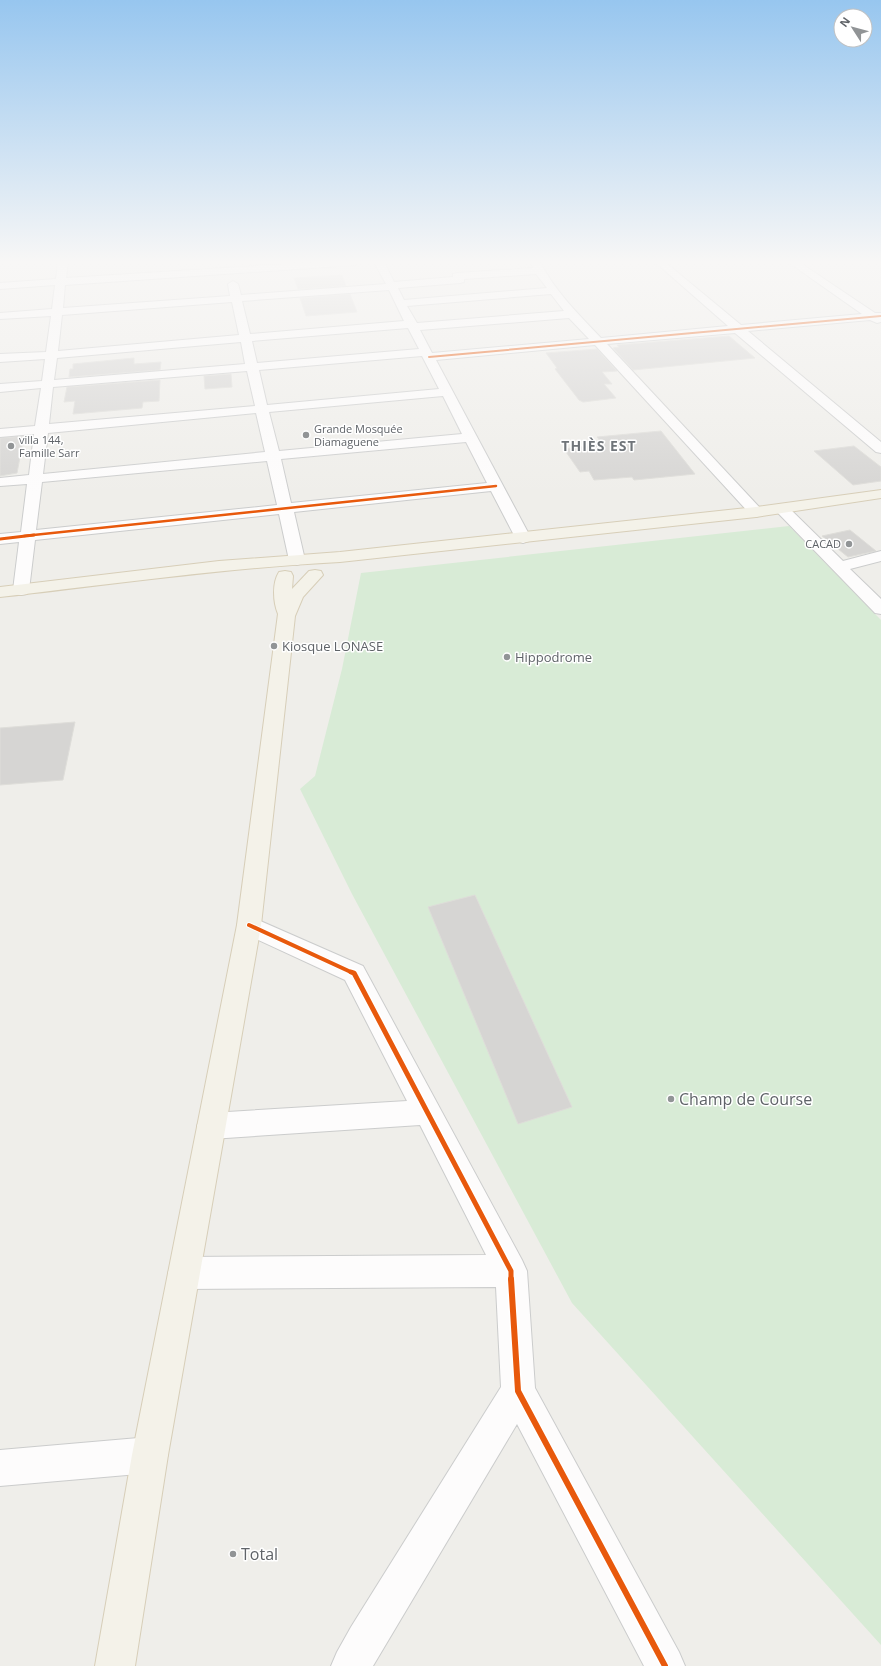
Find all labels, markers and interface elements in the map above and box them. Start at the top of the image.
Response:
north arrow [833,8,873,48]
text: N [836,14,853,30]
place label: Grande Mosquée Diamaguene [314,421,403,449]
marker: Grande Mosquée Diamaguene [301,430,311,440]
place label: villa 144, Famille Sarr [19,432,80,460]
district label: THIÈS EST [561,436,637,455]
marker: villa 144, Famille Sarr [6,441,16,451]
place label: CACAD [805,536,841,551]
marker: CACAD [844,539,854,549]
place label: Kiosque LONASE [282,637,383,655]
marker: Kiosque LONASE [269,641,279,651]
place label: Hippodrome [515,648,592,666]
marker: Hippodrome [502,652,512,662]
place label: Champ de Course [679,1088,812,1110]
marker: Champ de Course [666,1094,676,1104]
place label: Total [241,1543,278,1565]
marker: Total [228,1549,238,1559]

